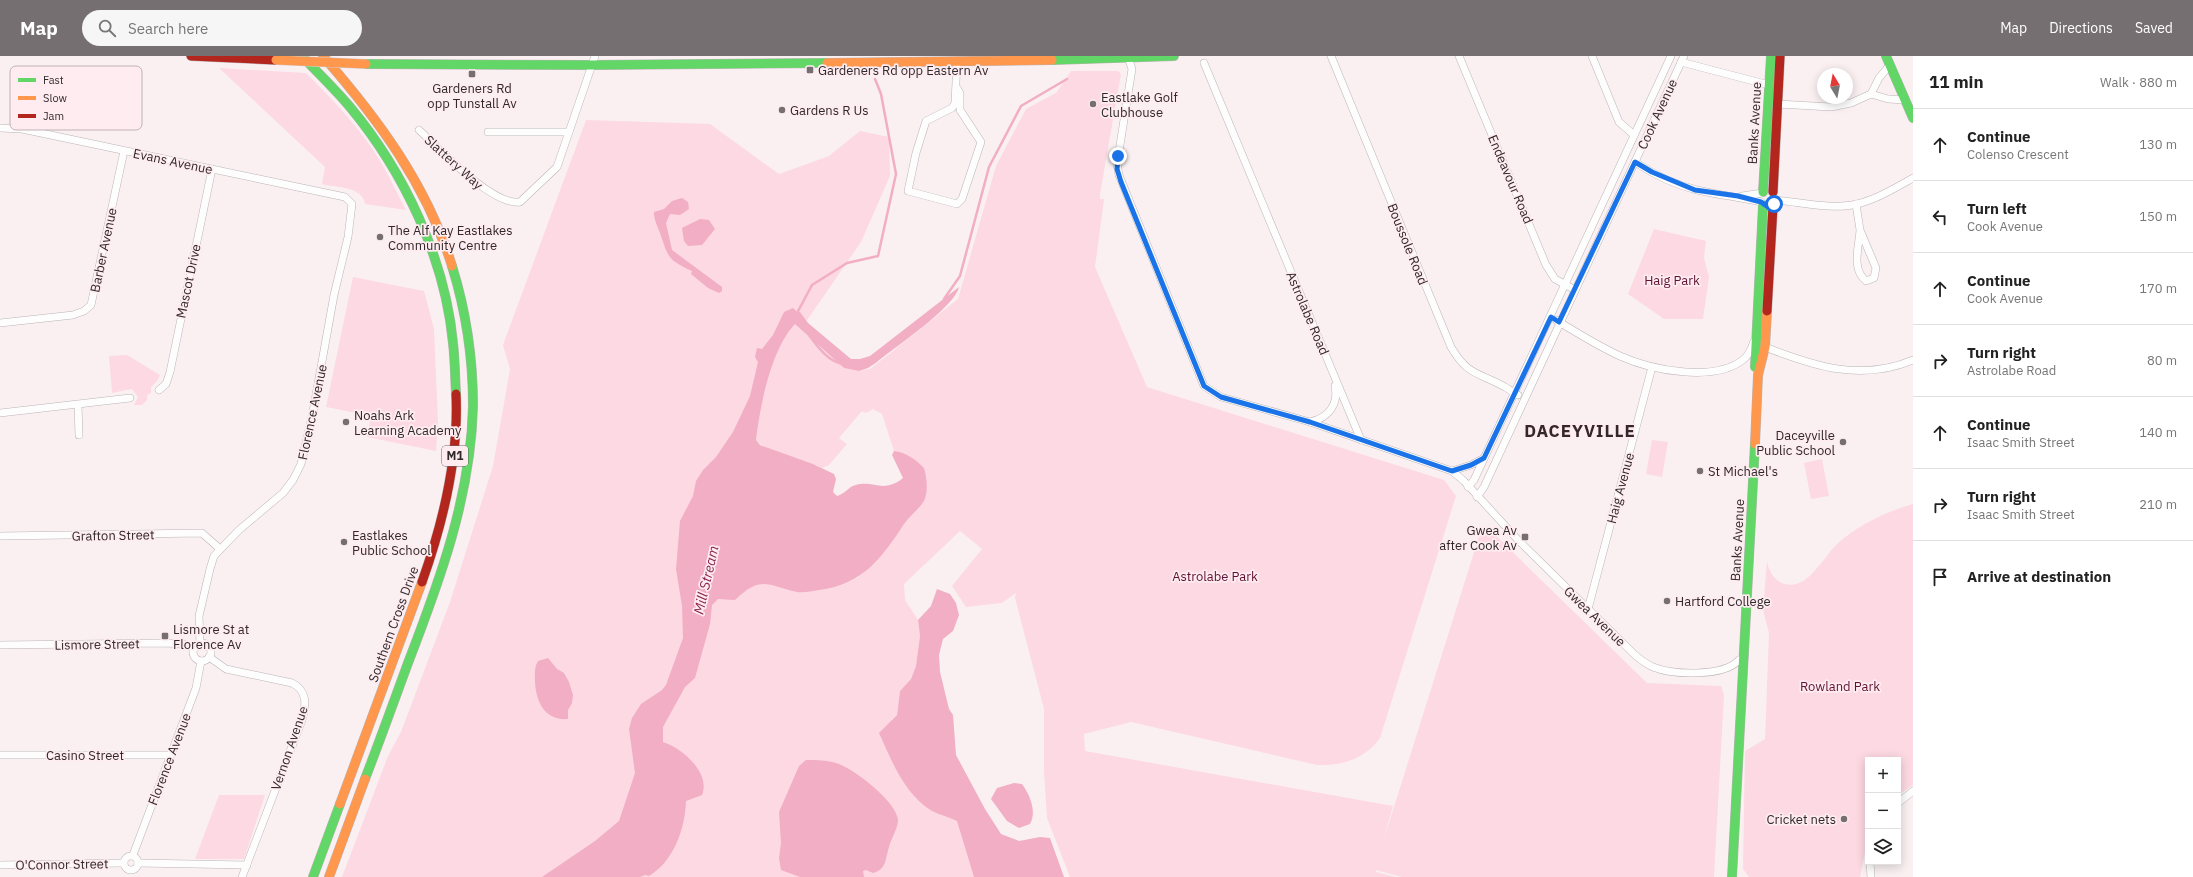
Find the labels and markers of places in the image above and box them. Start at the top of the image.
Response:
place label: Gardeners Rd opp Eastern Av [818,62,989,79]
marker: Gardeners Rd opp Eastern Av [805,65,815,75]
marker: Gardeners Rd opp Tunstall Av [467,69,477,79]
place label: Gardeners Rd opp Tunstall Av [427,80,517,112]
place label: Eastlake Golf Clubhouse [1101,89,1178,121]
marker: Eastlake Golf Clubhouse [1088,99,1098,109]
place label: Gardens R Us [790,102,869,119]
marker: Gardens R Us [777,105,787,115]
place label: The Alf Kay Eastlakes Community Centre [388,222,513,254]
marker: The Alf Kay Eastlakes Community Centre [375,232,385,242]
place label: Noahs Ark Learning Academy [354,407,462,439]
marker: Noahs Ark Learning Academy [341,417,351,427]
place label: Daceyville Public School [1756,427,1835,459]
marker: Daceyville Public School [1838,437,1848,447]
place label: St Michael's [1708,463,1778,480]
marker: St Michael's [1695,466,1705,476]
place label: Gwea Av after Cook Av [1439,522,1518,554]
place label: Eastlakes Public School [352,527,431,559]
marker: Gwea Av after Cook Av [1520,532,1530,542]
marker: Eastlakes Public School [339,537,349,547]
place label: Hartford College [1675,593,1771,610]
marker: Hartford College [1662,596,1672,606]
place label: Lismore St at Florence Av [173,621,249,653]
marker: Lismore St at Florence Av [160,631,170,641]
place label: Cricket nets [1767,811,1836,828]
marker: Cricket nets [1839,814,1849,824]

